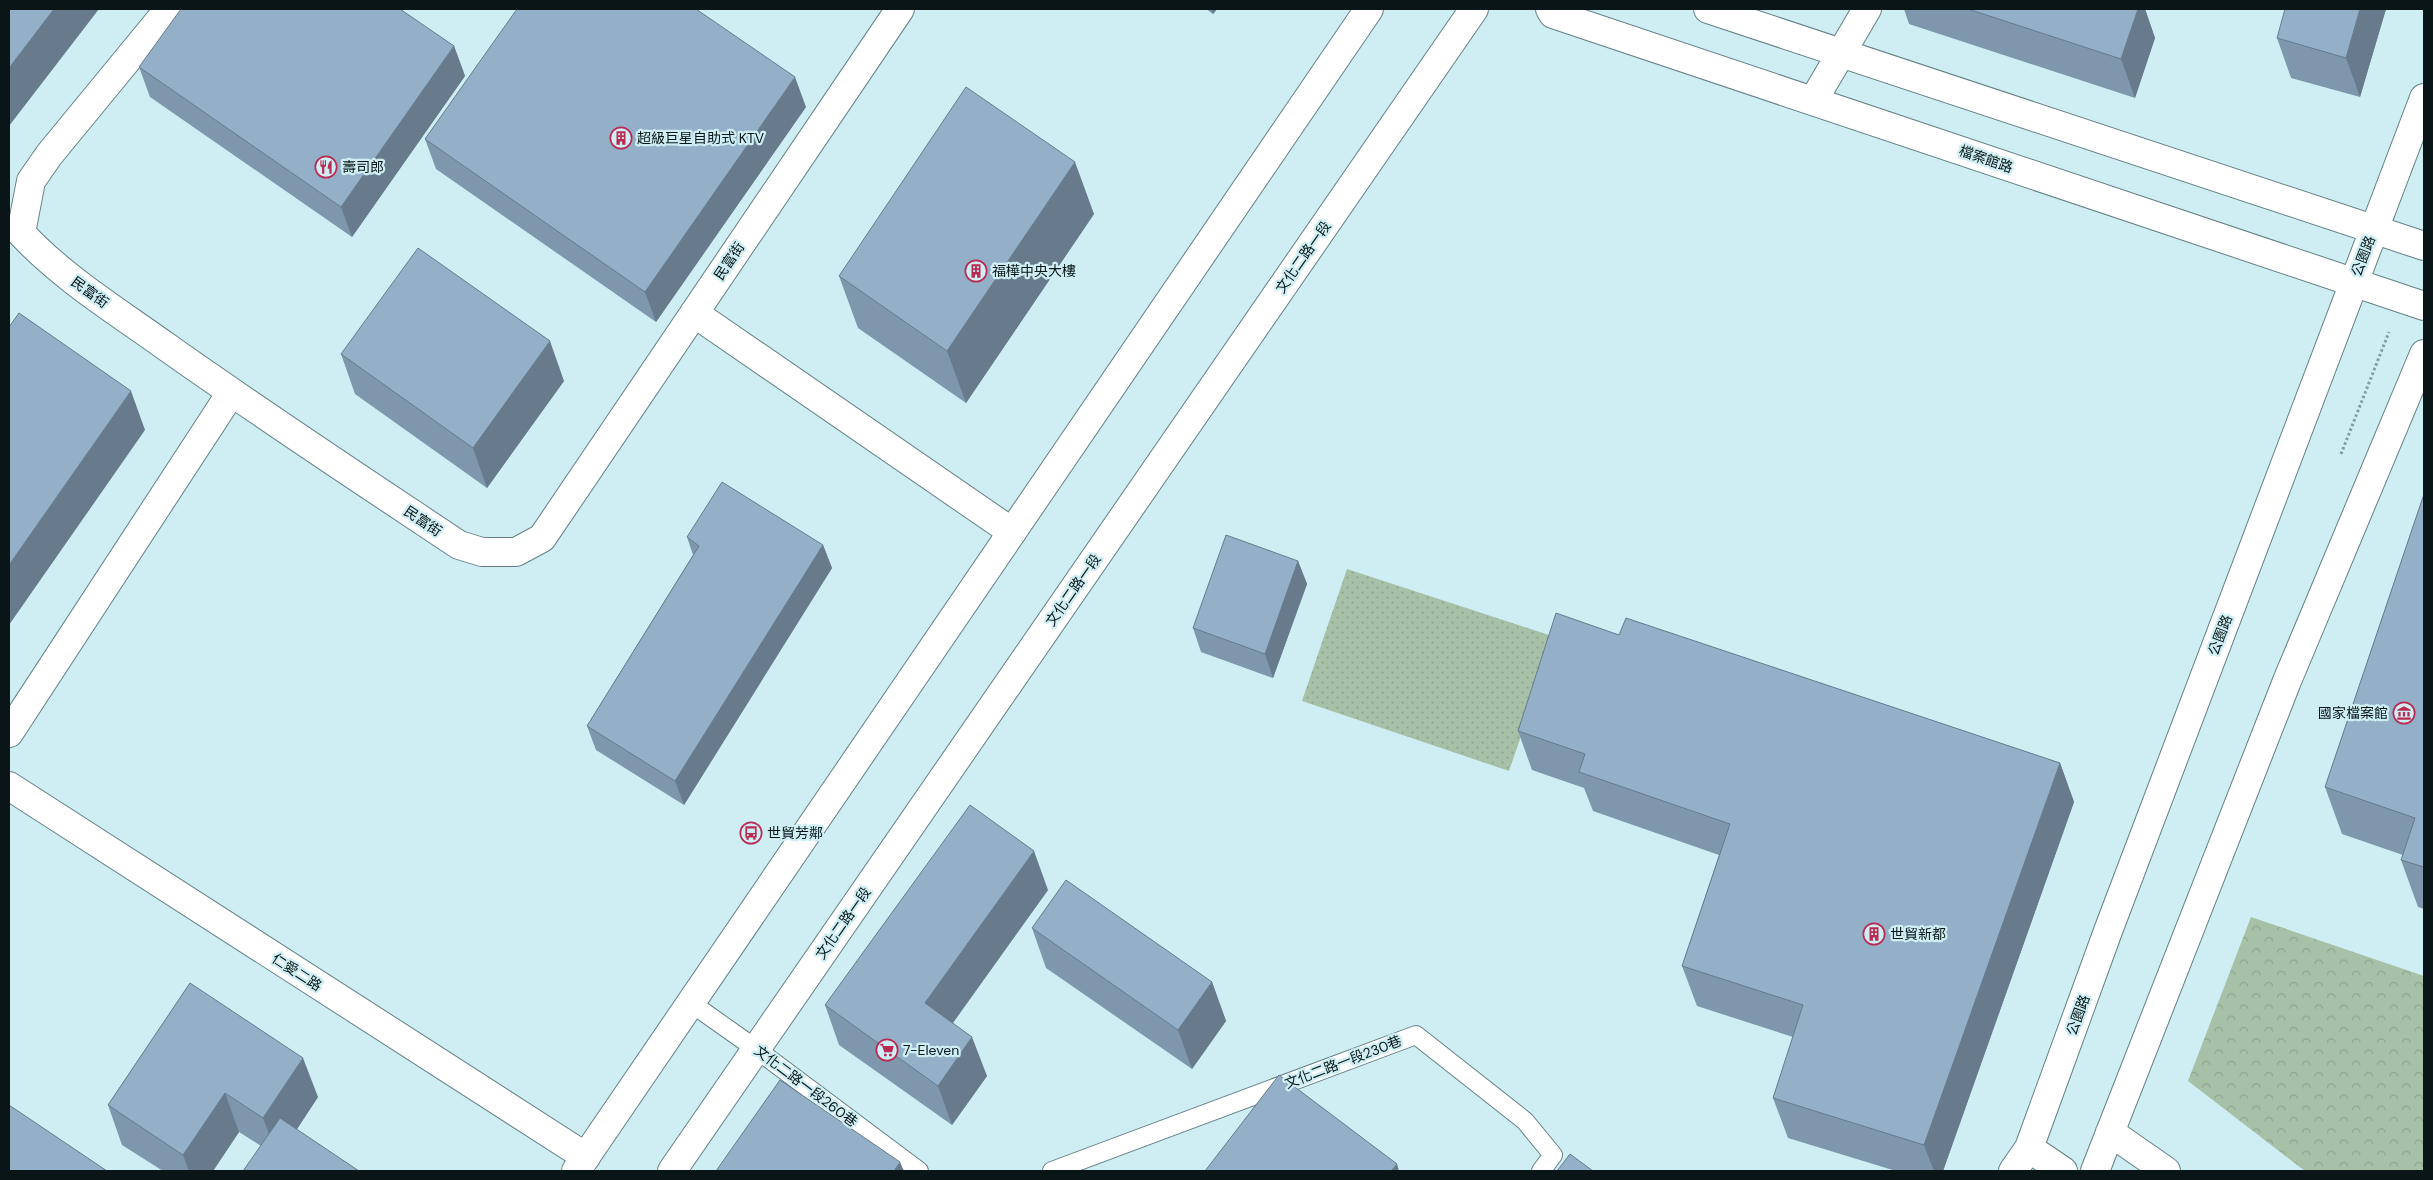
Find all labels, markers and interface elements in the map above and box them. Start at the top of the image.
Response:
building icon: 超級巨星自助式 KTV [609,126,633,150]
place label: 超級巨星自助式 KTV [637,129,765,147]
street label: 檔案館路 [1957,141,2015,177]
restaurant icon: 壽司郎 [314,155,338,179]
place label: 壽司郎 [342,158,384,176]
street label: 文化二路一段 [1272,217,1334,297]
street label: 公園路 [2347,233,2379,279]
street label: 民富街 [710,239,748,283]
building icon: 福樺中央大樓 [964,259,988,283]
place label: 福樺中央大樓 [992,262,1076,280]
street label: 民富街 [68,272,112,312]
street label: 民富街 [401,502,445,540]
street label: 文化二路一段 [1042,550,1104,630]
street label: 公園路 [2204,612,2236,658]
museum icon: 國家檔案館 [2392,701,2416,725]
place label: 國家檔案館 [2318,704,2388,722]
bus stop icon: 世貿芳鄰 [739,821,763,845]
place label: 世貿芳鄰 [767,824,823,842]
street label: 文化二路一段 [812,883,874,963]
building icon: 世貿新都 [1862,922,1886,946]
place label: 世貿新都 [1890,925,1946,943]
street label: 仁愛二路 [269,949,325,995]
street label: 公園路 [2062,992,2094,1038]
street label: 文化二路一段230巷 [1282,1031,1404,1093]
supermarket icon: 7-Eleven [875,1038,899,1062]
street label: 文化二路一段260巷 [751,1041,861,1131]
place label: 7-Eleven [903,1041,959,1059]

